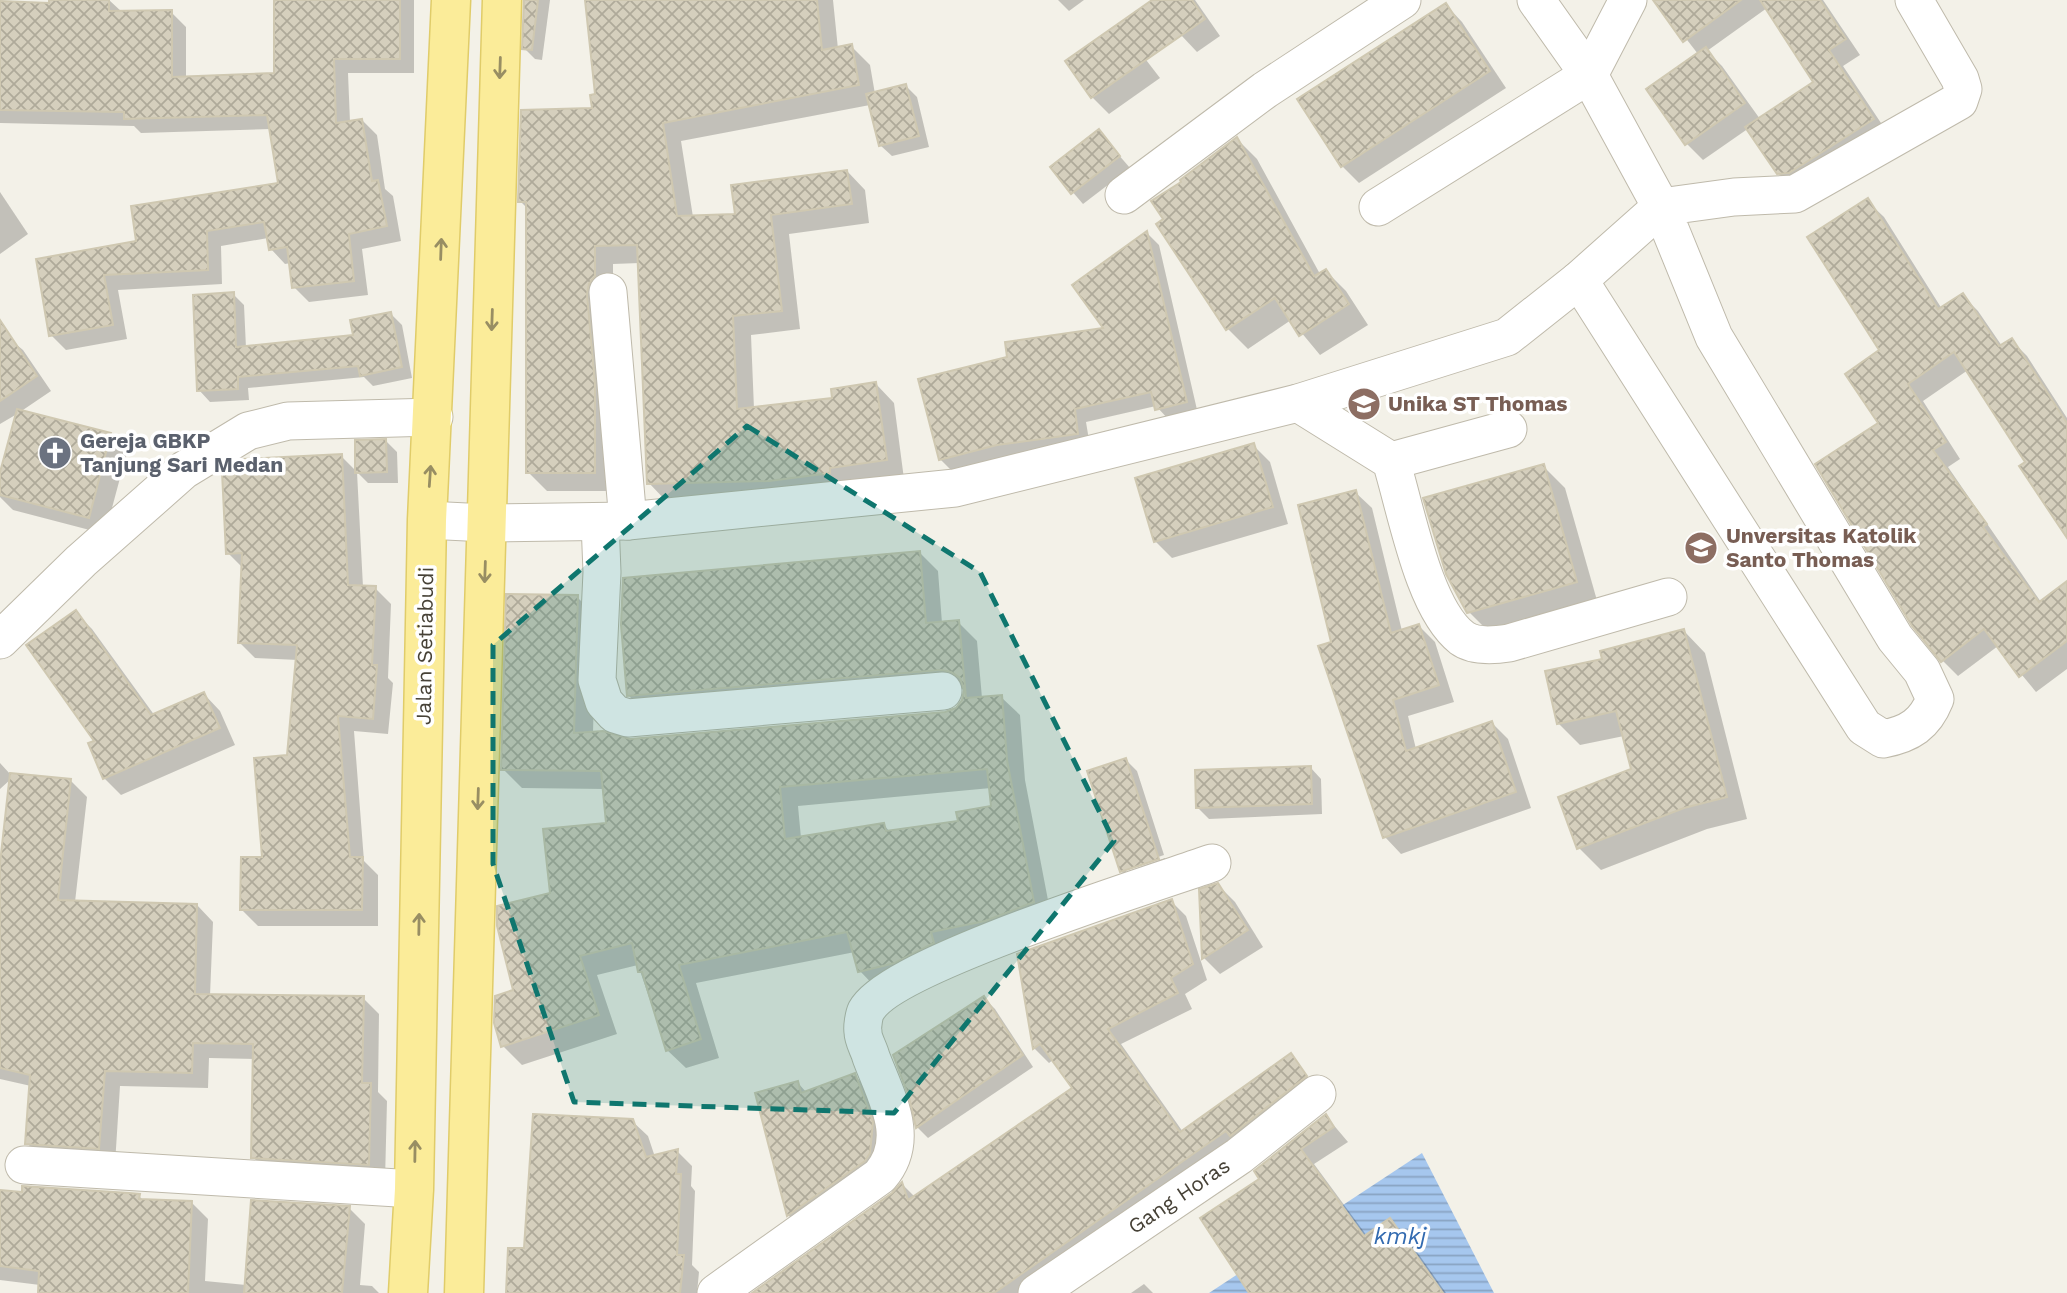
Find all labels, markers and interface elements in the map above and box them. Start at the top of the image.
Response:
one-way arrow [493,56,507,79]
one-way arrow [434,238,447,261]
one-way arrow [486,308,499,331]
school or university icon: Unika ST Thomas [1345,385,1383,423]
place label: Unika ST Thomas [1388,391,1568,416]
place label: Gereja GBKP Tanjung Sari Medan [80,428,283,477]
church icon: Gereja GBKP Tanjung Sari Medan [36,434,74,472]
one-way arrow [424,465,437,488]
place label: Unversitas Katolik Santo Thomas [1726,523,1917,572]
school or university icon: Unversitas Katolik Santo Thomas [1682,529,1720,567]
one-way arrow [478,560,491,583]
street label: Jalan Setiabudi [411,567,438,725]
one-way arrow [471,788,485,811]
one-way arrow [412,913,426,936]
one-way arrow [408,1140,421,1163]
street label: Gang Horas [1123,1152,1234,1239]
water label: kmkj [1374,1223,1427,1250]

